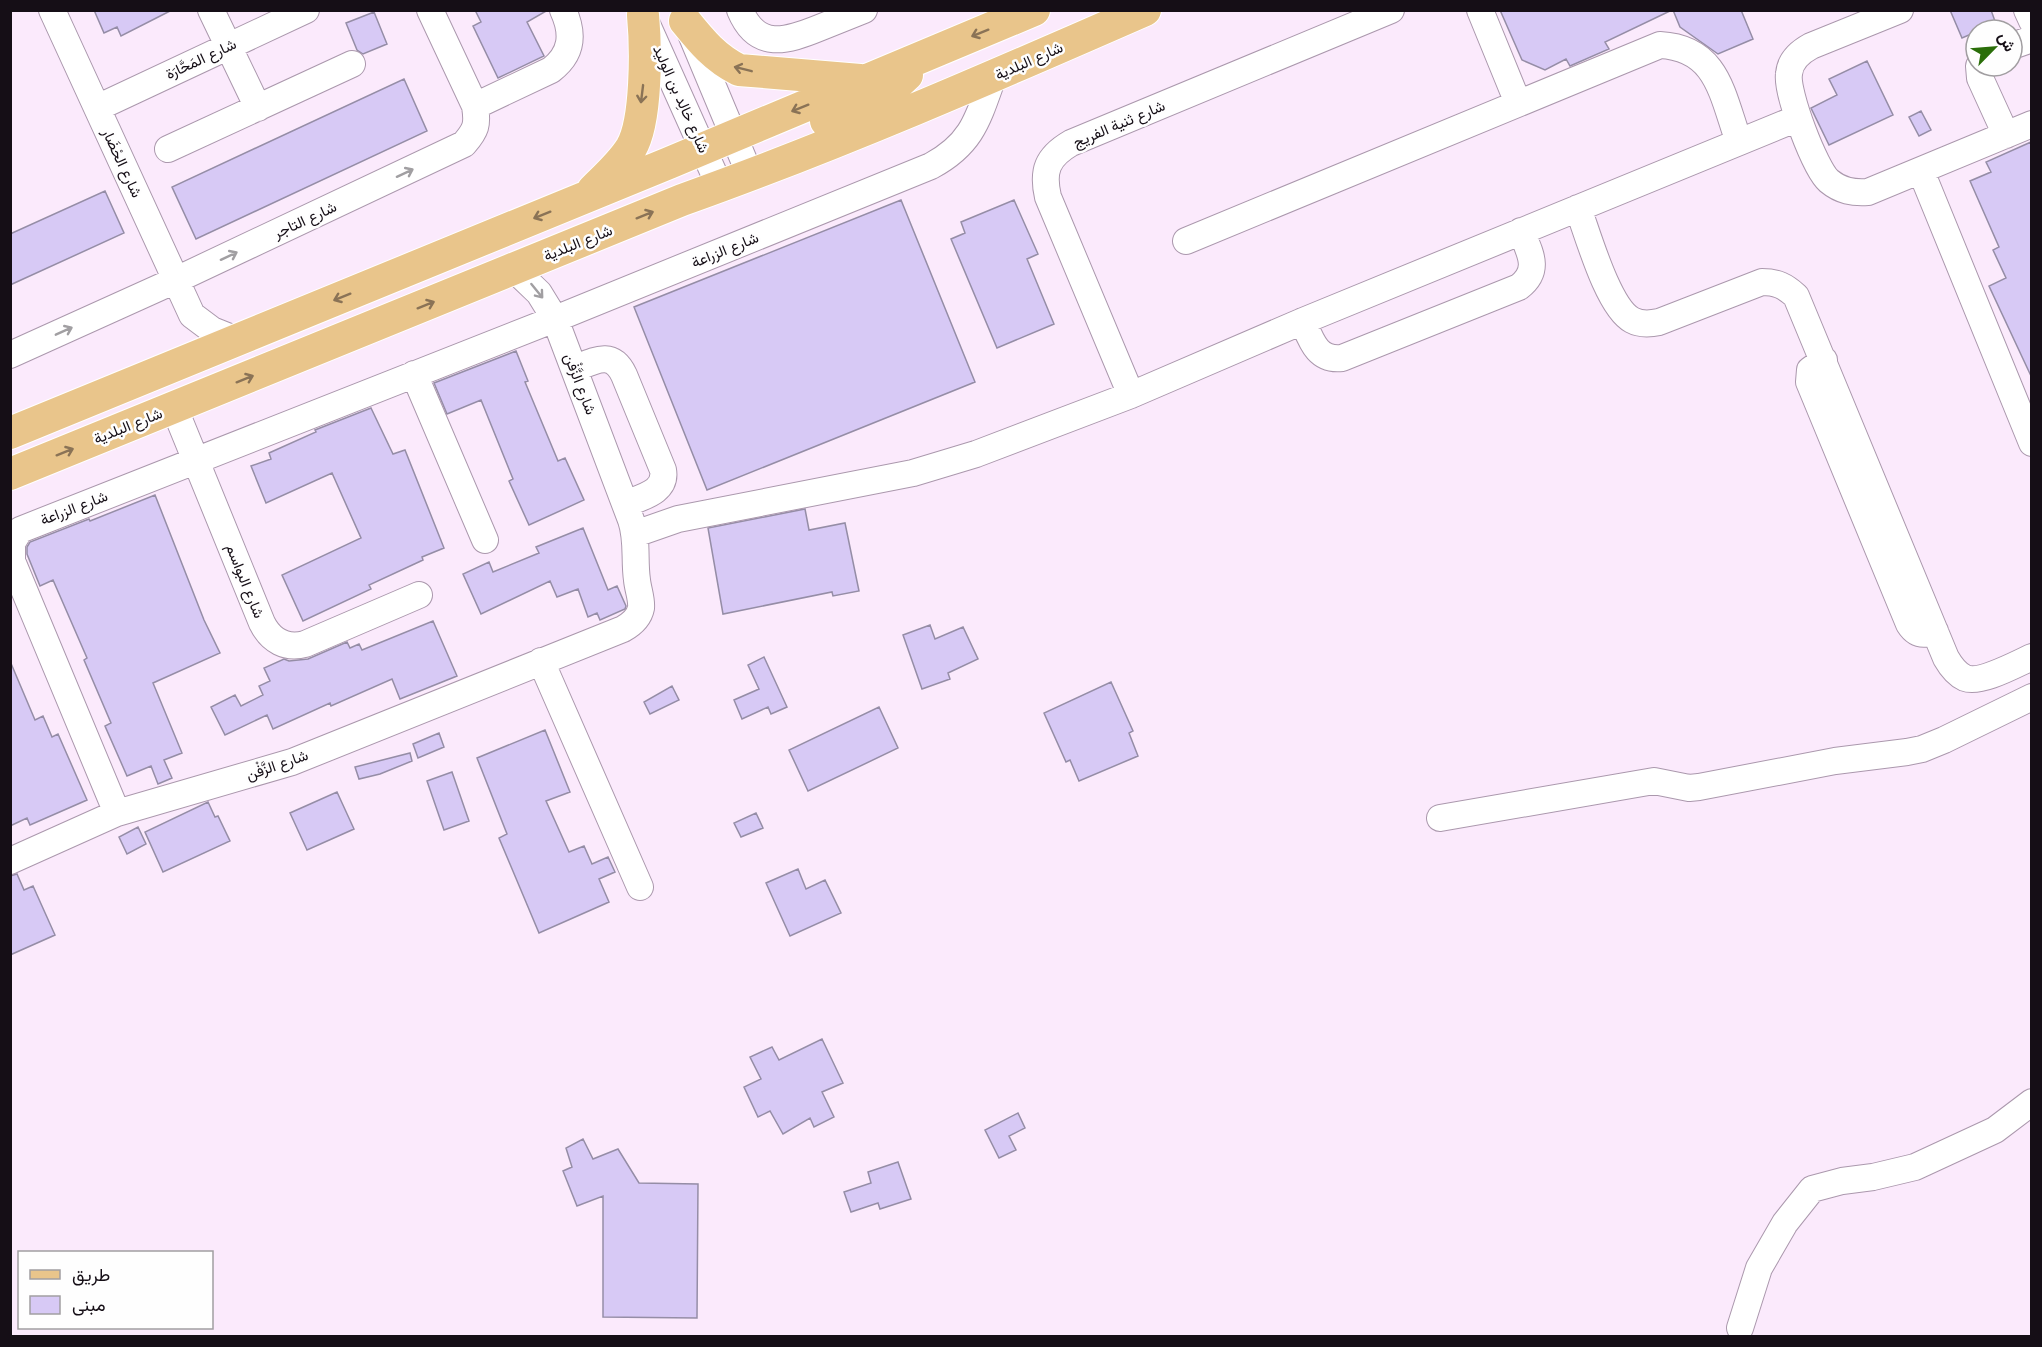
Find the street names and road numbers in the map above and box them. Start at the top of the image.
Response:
street label: شارع المَحَّارَة [162,33,240,85]
street label: شارع البلدية [991,36,1067,86]
street label: شارع خالِد بن الوليد [647,42,715,157]
street label: شارع ثنية الفريج [1069,95,1169,153]
street label: شارع الحْضَار [96,124,148,201]
street label: شارع التاجر [269,196,340,245]
street label: شارع البلدية [540,219,616,267]
street label: شارع الزراعة [688,226,762,273]
street label: شارع الزَّفْن [558,350,602,418]
street label: شارع البلدية [90,402,166,450]
street label: شارع الزراعة [37,485,111,531]
street label: شارع البواسم [220,540,270,622]
street label: شارع الزَّفْن [243,744,311,786]

